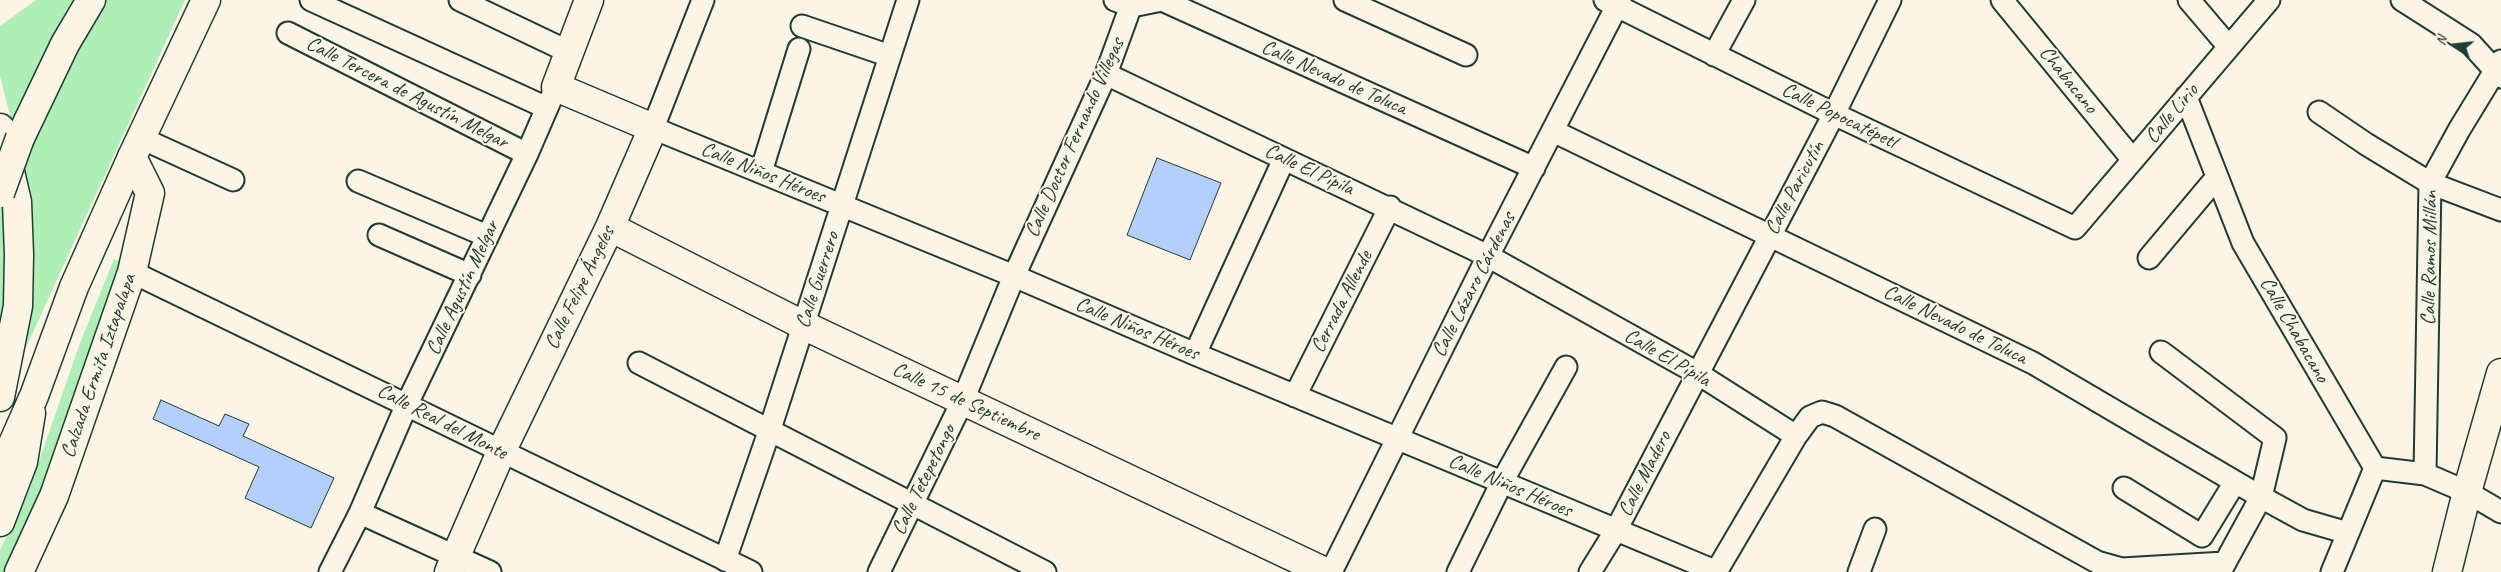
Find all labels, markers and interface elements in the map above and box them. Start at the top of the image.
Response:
north arrow [2431,20,2481,70]
street label: Calle Tercera de Agustín Melgar [302,31,512,155]
text: N [2432,34,2450,47]
street label: Calle Doctor Fernando Villegas [1020,35,1130,241]
street label: Calle Nevado de Toluca [1257,35,1411,121]
street label: Chabacano [2033,41,2103,119]
street label: Calle Popocatépetl [1777,77,1901,155]
street label: Calle Lirio [2140,79,2204,149]
street label: Calle Niños Héroes [697,137,829,209]
street label: Calle Paricutín [1760,137,1830,239]
street label: Calle El Pípila [1260,138,1358,202]
street label: Calle Ramos Millán [2416,190,2444,326]
street label: Calle Lázaro Cárdenas [1427,209,1521,361]
street label: Calle Agustín Melgar [421,217,505,359]
street label: Calle Felipe Ángeles [539,222,621,354]
street label: Calle Guerrero [791,229,845,331]
street label: Cerrada Allende [1306,247,1378,357]
street label: Calzada Ermita Iztapalapa [56,271,142,461]
street label: Calle Chabacano [2254,273,2334,387]
street label: Calle Nevado de Toluca [1879,279,2031,371]
street label: Calle Niños Héroes [1071,292,1203,366]
street label: Calle El Pípila [1619,323,1715,393]
street label: Calle 15 de Septiembre [888,357,1044,447]
street label: Calle Real del Monte [373,378,511,466]
street label: Calle Tetepetongo [886,421,962,539]
street label: Calle Madero [1613,427,1677,521]
street label: Calle Niños Héroes [1444,449,1576,523]

